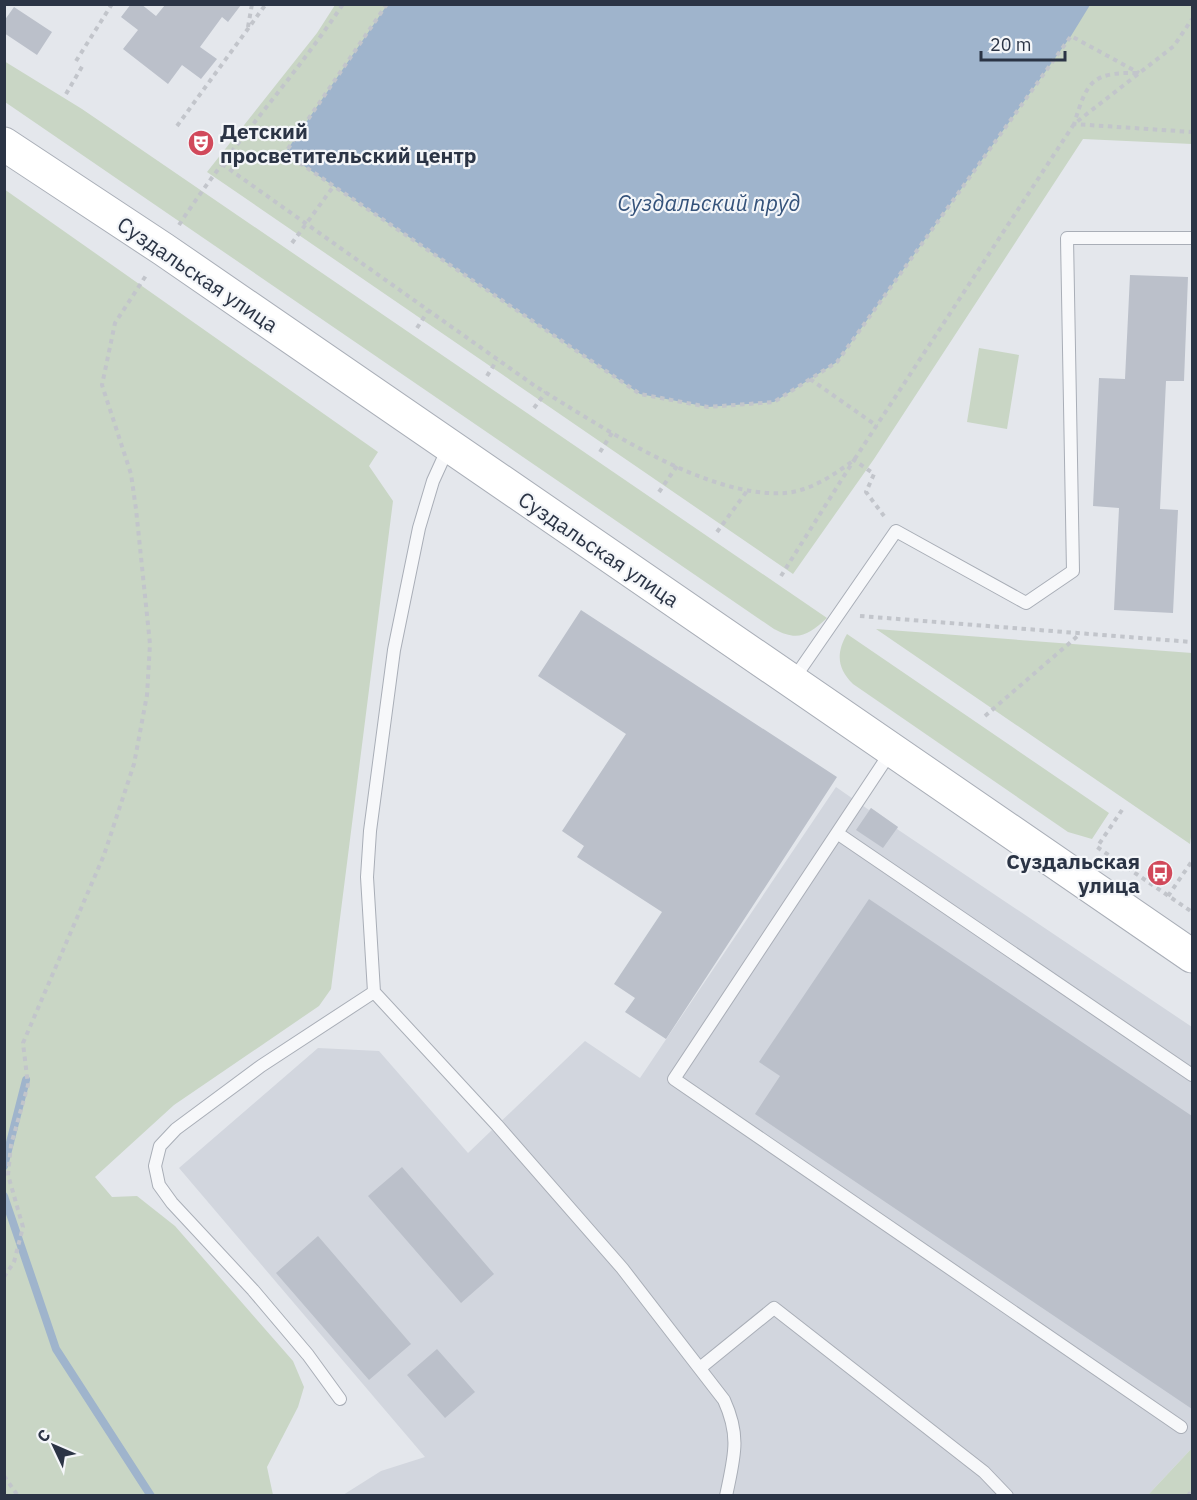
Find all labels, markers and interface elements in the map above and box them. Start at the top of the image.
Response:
scale bar [981,24,1065,62]
text: 20 m [990,33,1032,56]
place label: Детский просветительский центр [220,117,477,169]
theatre icon: Детский просветительский центр [186,128,216,158]
water label: Суздальский пруд [618,188,800,217]
street label: Суздальская улица [112,210,284,338]
street label: Суздальская улица [513,485,685,613]
place label: Суздальская улица [1006,847,1140,899]
bus stop icon: Суздальская улица [1145,858,1175,888]
north arrow [24,1416,84,1476]
text: С [32,1425,54,1446]

